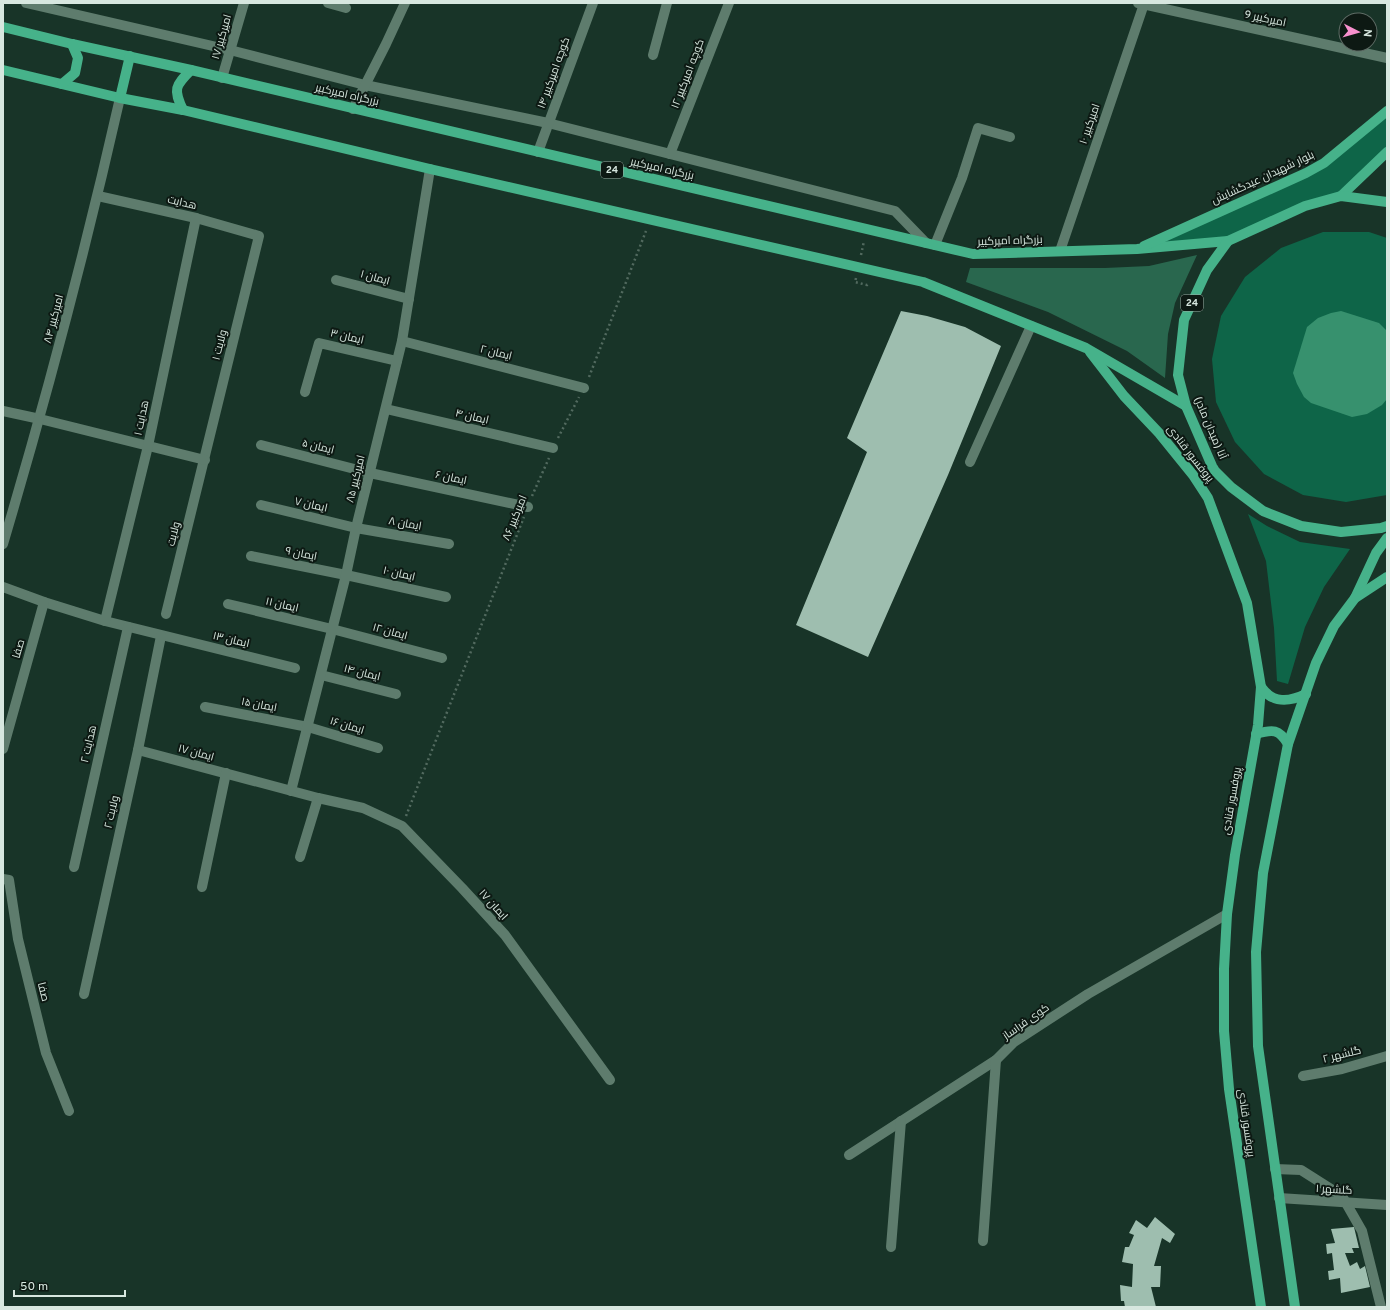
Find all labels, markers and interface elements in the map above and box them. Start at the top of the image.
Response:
street label: امیرکبیر 9 [1243,8,1287,30]
north arrow [1338,12,1378,52]
street label: امیرکبیر ۱۷ [209,13,235,61]
text: N [1360,28,1374,38]
street label: کوچه امیرکبیر ۱۴ [535,35,573,111]
street label: کوچه امیرکبیر ۱۲ [668,37,708,111]
street label: بزرگراه امیرکبیر [313,81,380,109]
street label: امیرکبیر ۱۰ [1077,102,1103,146]
street label: بلوار شهیدان عیدگشایش [1209,148,1317,208]
street label: بزرگراه امیرکبیر [628,155,695,183]
road number: 24 [601,162,623,178]
street label: هدایت [166,193,198,213]
street label: بزرگراه امیرکبیر [976,233,1043,249]
street label: ایمان ۱ [359,267,391,289]
street label: امیرکبیر ۸۴ [41,293,67,345]
road number: 24 [1181,295,1203,311]
street label: ایمان ۳ [329,326,365,348]
street label: ولایت ۱ [209,328,231,362]
street label: ایمان ۲ [479,342,513,364]
street label: آنا (میدان مادر) [1190,394,1230,462]
street label: هدایت ۱ [131,399,153,437]
street label: ایمان ۴ [454,406,490,428]
street label: پروفسور قنادی [1163,423,1217,485]
street label: ایمان ۵ [301,436,335,458]
street label: امیرکبیر ۸۵ [343,454,369,504]
street label: ایمان ۶ [434,468,468,488]
street label: امیرکبیر ۸۶ [500,493,530,543]
street label: ایمان ۷ [293,494,329,516]
street label: ایمان ۸ [387,514,423,534]
street label: ولایت [164,520,184,548]
street label: ایمان ۹ [284,544,318,564]
street label: ایمان ۱۰ [382,564,416,584]
street label: ایمان ۱۱ [264,594,300,616]
street label: ایمان ۱۲ [371,621,409,643]
street label: ایمان ۱۳ [211,629,251,651]
street label: صفا [10,638,28,660]
street label: ایمان ۱۴ [342,662,382,684]
street label: ایمان ۱۵ [240,695,278,715]
street label: ایمان ۱۶ [328,714,366,738]
street label: هدایت ۲ [78,724,100,764]
street label: ایمان ۱۷ [176,741,216,765]
street label: پروفسور قنادی [1219,766,1245,836]
street label: ولایت ۲ [101,794,123,830]
street label: ایمان ۱۷ [476,887,510,923]
street label: صفا [34,981,52,1003]
street label: کوی فراساز [999,1001,1052,1044]
street label: گلشهر ۲ [1321,1043,1363,1067]
street label: پروفسور قنادی [1234,1088,1258,1158]
street label: گلشهر ۱ [1315,1182,1353,1198]
scale bar [14,1272,125,1298]
text: 50 m [20,1279,48,1295]

